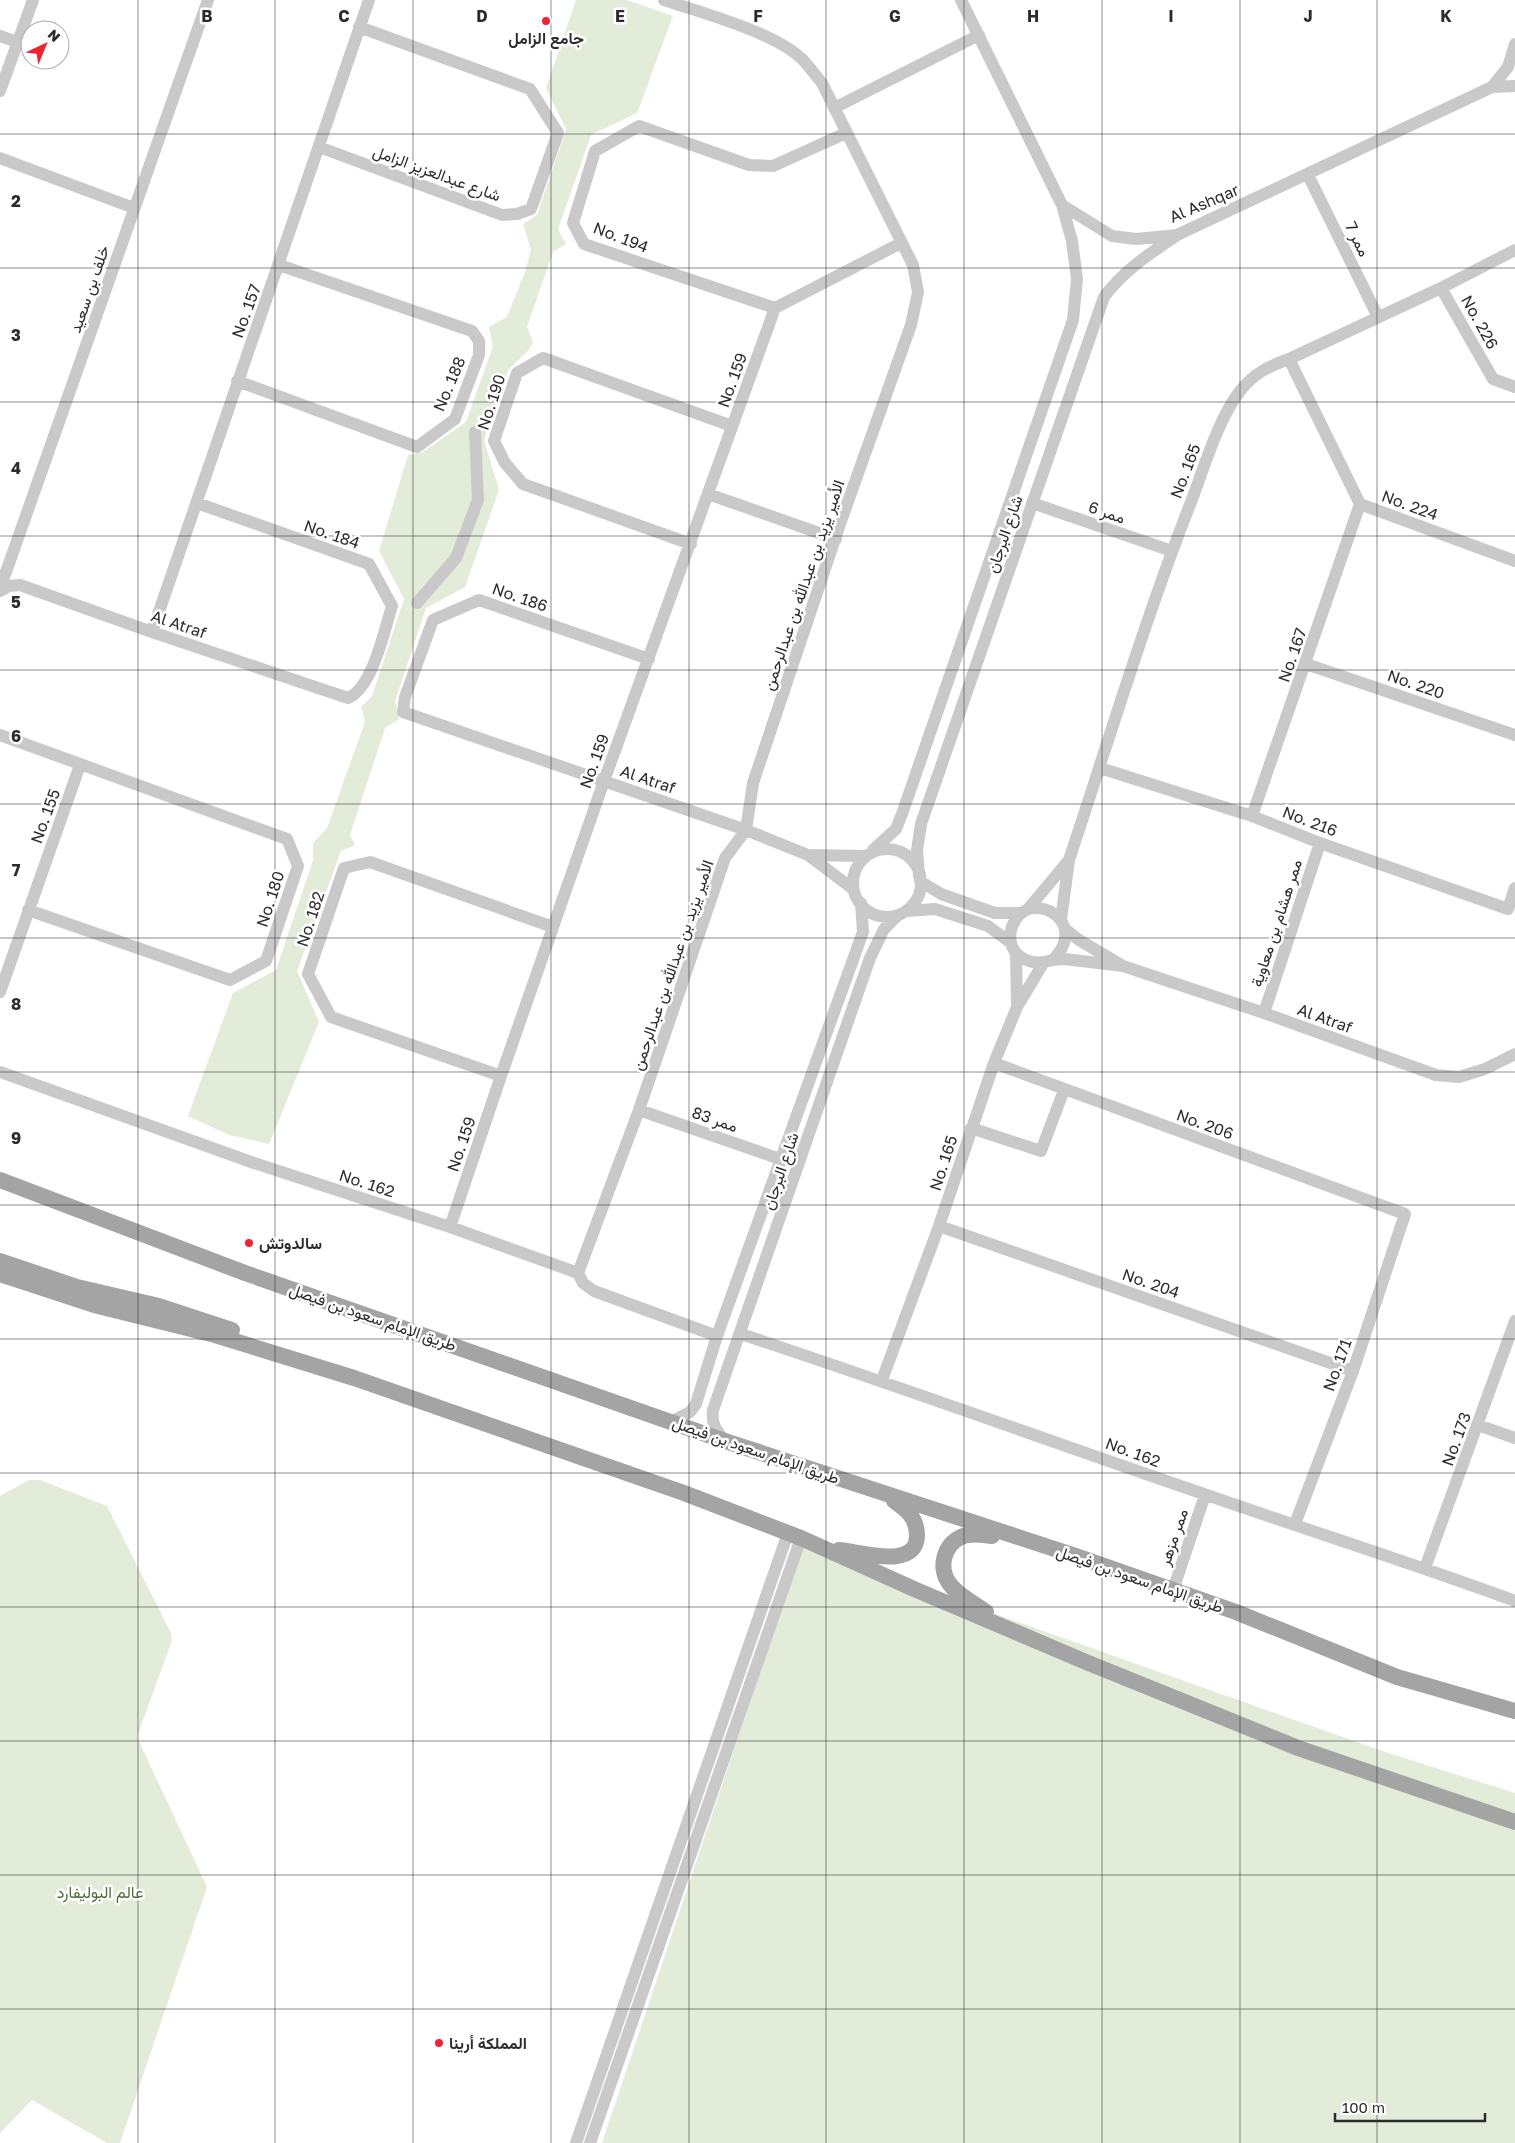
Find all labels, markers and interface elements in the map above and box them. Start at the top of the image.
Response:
text: B [201,6,213,26]
text: C [338,6,350,26]
text: D [476,6,488,26]
text: E [615,6,625,26]
text: F [753,6,763,26]
text: G [889,6,901,26]
text: H [1027,6,1039,26]
text: I [1168,6,1174,26]
text: J [1303,6,1313,26]
text: K [1440,6,1452,26]
marker: جامع الزامل [540,15,552,27]
north arrow [20,20,70,70]
text: N [45,25,64,45]
place label: جامع الزامل [508,28,584,50]
street label: شارع عبدالعزيز الزامل [370,141,504,207]
street label: Al Ashqar [1166,179,1242,227]
text: 2 [11,191,21,211]
street label: No. 194 [591,217,651,257]
street label: ممر 7 [1340,218,1375,260]
street label: خلف بن سعيد [65,242,114,336]
street label: No. 157 [227,281,265,341]
street label: No. 226 [1457,292,1503,352]
text: 3 [11,325,21,345]
street label: No. 159 [713,350,751,410]
street label: No. 188 [429,354,469,414]
street label: No. 190 [473,372,509,432]
street label: No. 165 [1165,441,1205,501]
text: 4 [11,458,21,478]
street label: الأمير يزيد بن عبدالله بن عبدالرحمن [758,477,849,693]
street label: No. 224 [1379,486,1441,524]
street label: شارع البرجان [981,493,1028,576]
street label: ممر 6 [1086,496,1128,529]
street label: No. 184 [302,515,362,553]
street label: No. 186 [490,578,550,616]
text: 5 [11,592,21,612]
street label: Al Atraf [149,605,209,643]
street label: No. 167 [1273,625,1311,685]
street label: No. 220 [1385,665,1447,703]
text: 6 [11,726,21,746]
street label: No. 159 [575,731,613,791]
street label: Al Atraf [618,760,678,798]
street label: No. 155 [26,786,64,846]
street label: No. 216 [1280,801,1340,841]
street label: الأمير يزيد بن عبدالله بن عبدالرحمن [627,857,718,1073]
street label: ممر هشام بن معاوية [1246,857,1307,990]
text: 7 [12,860,21,880]
street label: No. 180 [252,868,288,930]
street label: No. 182 [292,889,328,949]
text: 8 [11,994,21,1014]
street label: Al Atraf [1295,999,1355,1037]
street label: ممر 83 [689,1102,740,1137]
street label: No. 206 [1174,1104,1236,1144]
street label: No. 159 [442,1114,480,1174]
text: 9 [11,1128,21,1148]
street label: شارع البرجان [757,1130,804,1213]
street label: No. 165 [925,1133,961,1193]
street label: No. 162 [337,1165,397,1201]
place label: سالدوتش [259,1233,322,1254]
marker: سالدوتش [243,1237,255,1249]
street label: No. 204 [1120,1264,1182,1302]
street label: طريق الإمام سعود بن فيصل [287,1279,459,1356]
street label: No. 171 [1318,1336,1356,1394]
street label: No. 173 [1437,1409,1475,1469]
street label: طريق الإمام سعود بن فيصل [670,1412,842,1489]
street label: No. 162 [1103,1433,1163,1471]
street label: ممر مزهر [1154,1506,1193,1569]
street label: طريق الإمام سعود بن فيصل [1054,1541,1226,1618]
park label: عالم البوليفارد [57,1882,143,1903]
place label: المملكة أرينا [449,2033,527,2054]
marker: المملكة أرينا [433,2037,445,2049]
scale bar [1335,2090,1485,2122]
text: 100 m [1342,2098,1385,2116]

